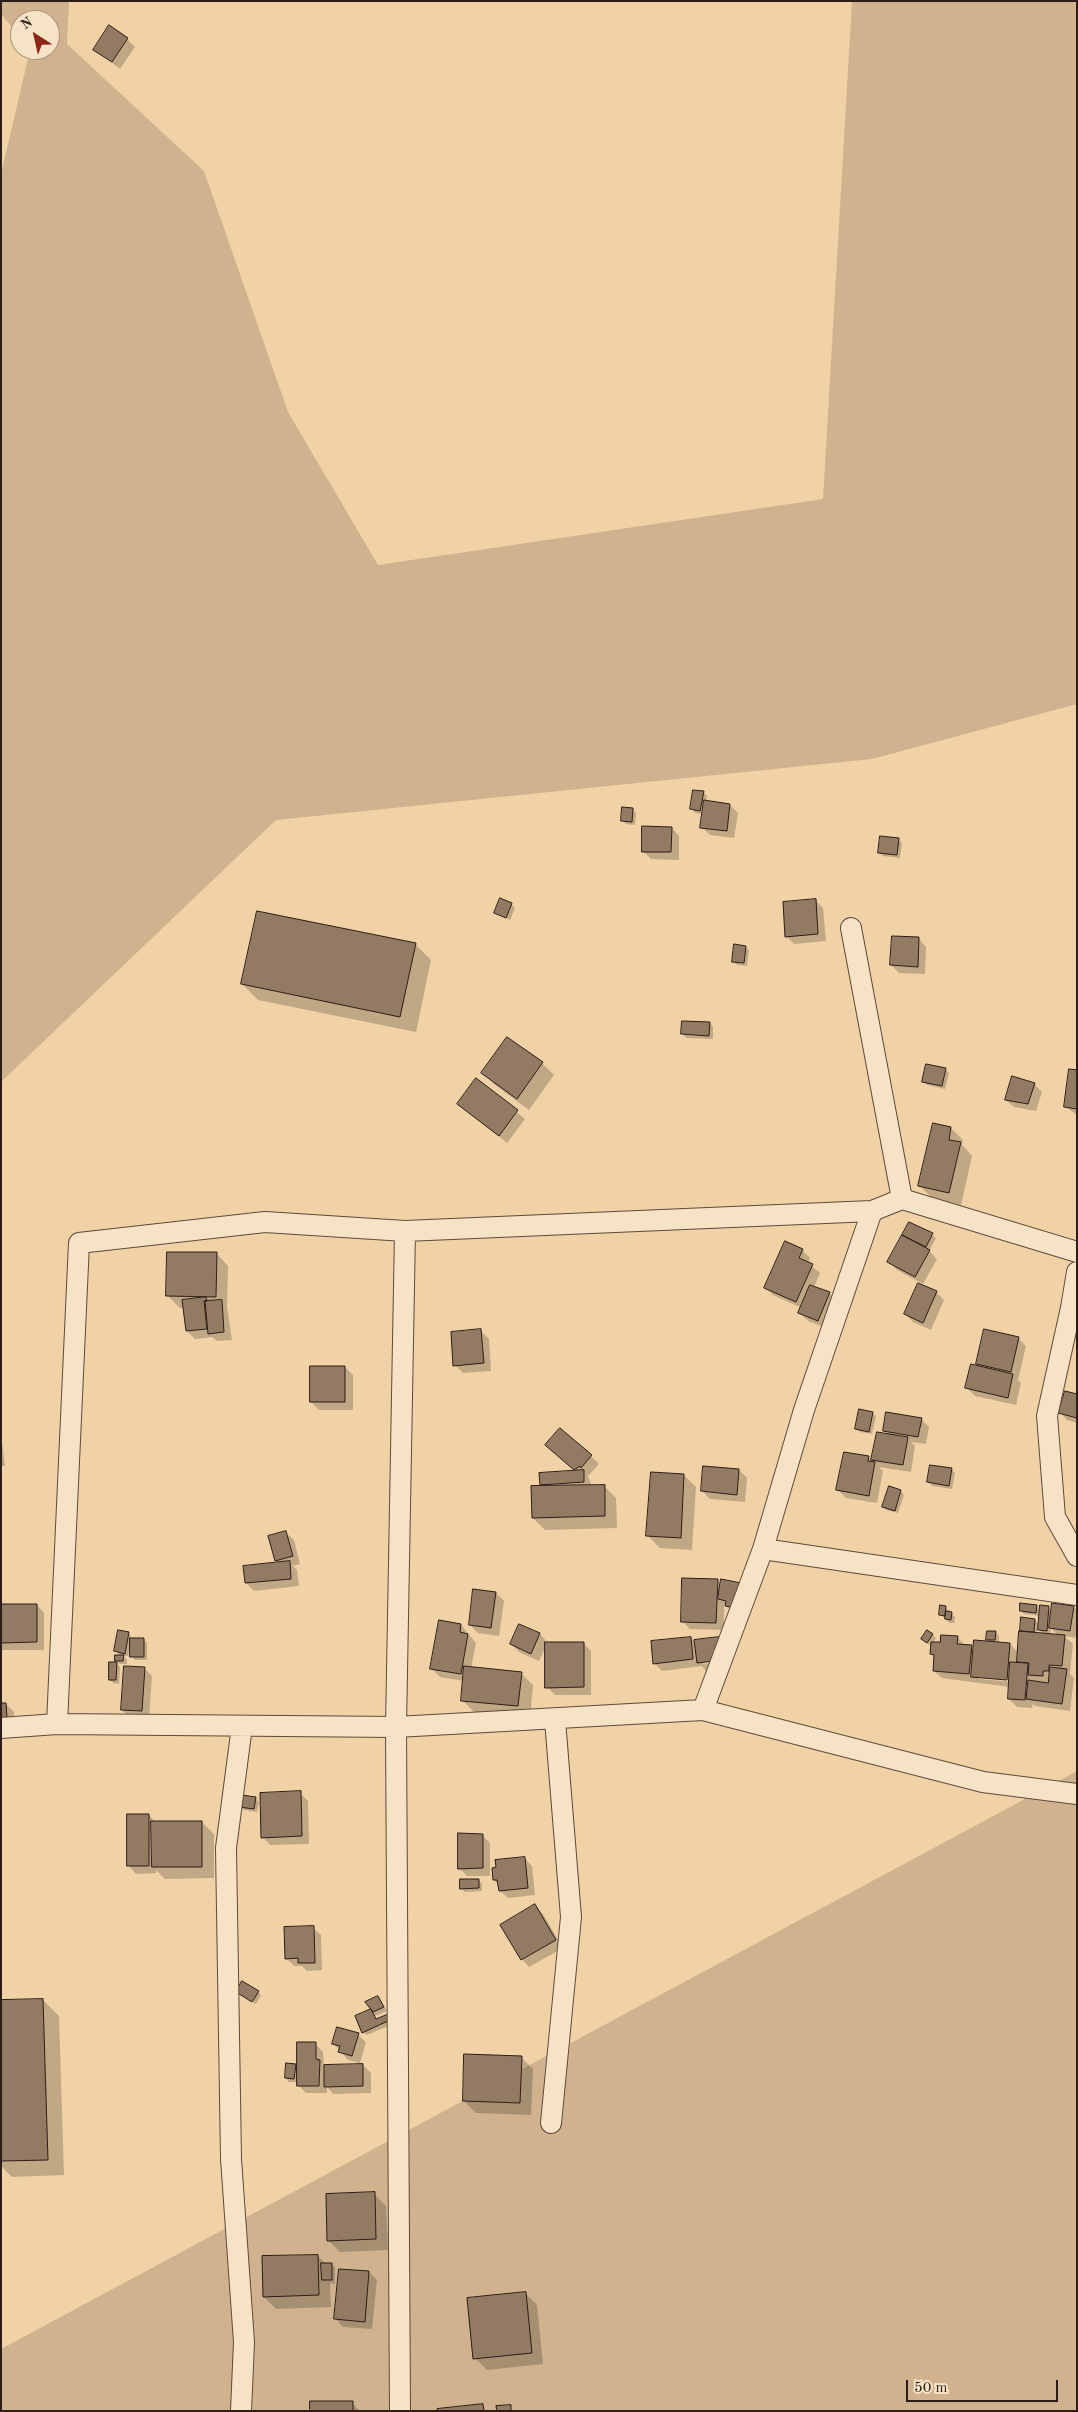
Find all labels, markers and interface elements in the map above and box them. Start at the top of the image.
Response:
north arrow [10,10,60,60]
text: N [19,15,35,32]
scale bar [908,2370,1060,2402]
text: 50 m [914,2381,948,2396]

